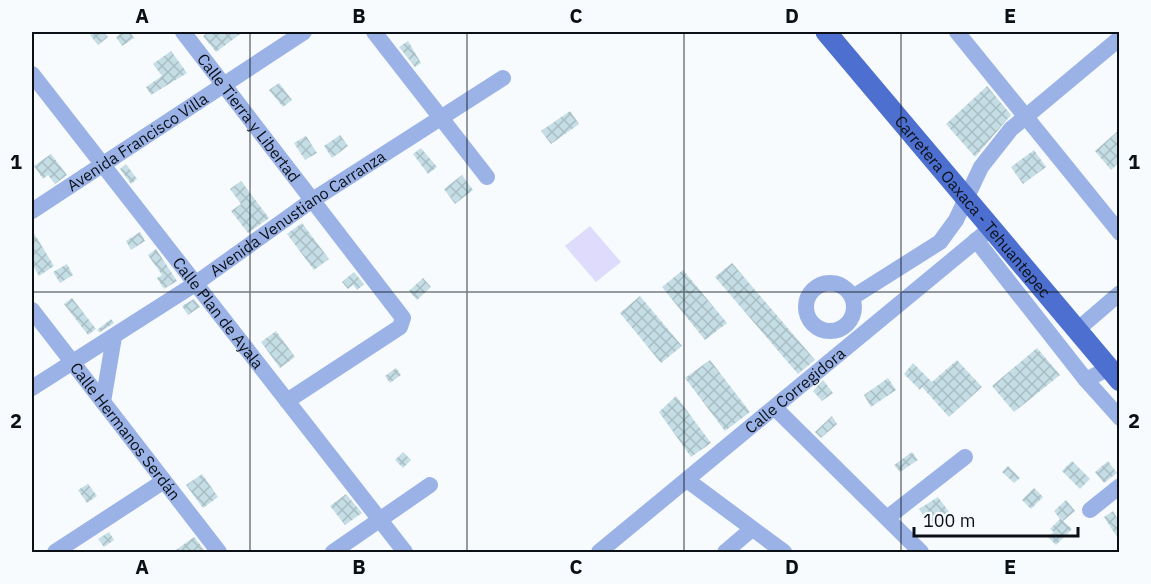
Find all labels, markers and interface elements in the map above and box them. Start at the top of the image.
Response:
text: A [135,2,149,29]
text: B [352,2,366,29]
text: C [569,2,583,29]
text: D [785,2,799,29]
text: E [1004,2,1016,29]
street label: Calle Tierra y Libertad [193,49,305,186]
street label: Avenida Francisco Villa [63,88,212,195]
street label: Carretera Oaxaca - Tehuantepec [891,111,1055,301]
street label: Avenida Venustiano Carranza [206,146,390,280]
text: 1 [10,148,22,175]
text: 1 [1128,148,1140,175]
street label: Calle Plan de Ayala [169,253,268,373]
street label: Calle Corregidora [741,343,849,437]
street label: Calle Hermanos Serdán [66,358,185,504]
text: 2 [10,407,22,434]
text: 2 [1128,407,1140,434]
scale bar [914,500,1078,538]
text: 100 m [923,509,975,532]
text: A [135,553,149,580]
text: B [352,553,366,580]
text: C [569,553,583,580]
text: D [785,553,799,580]
text: E [1004,553,1016,580]

